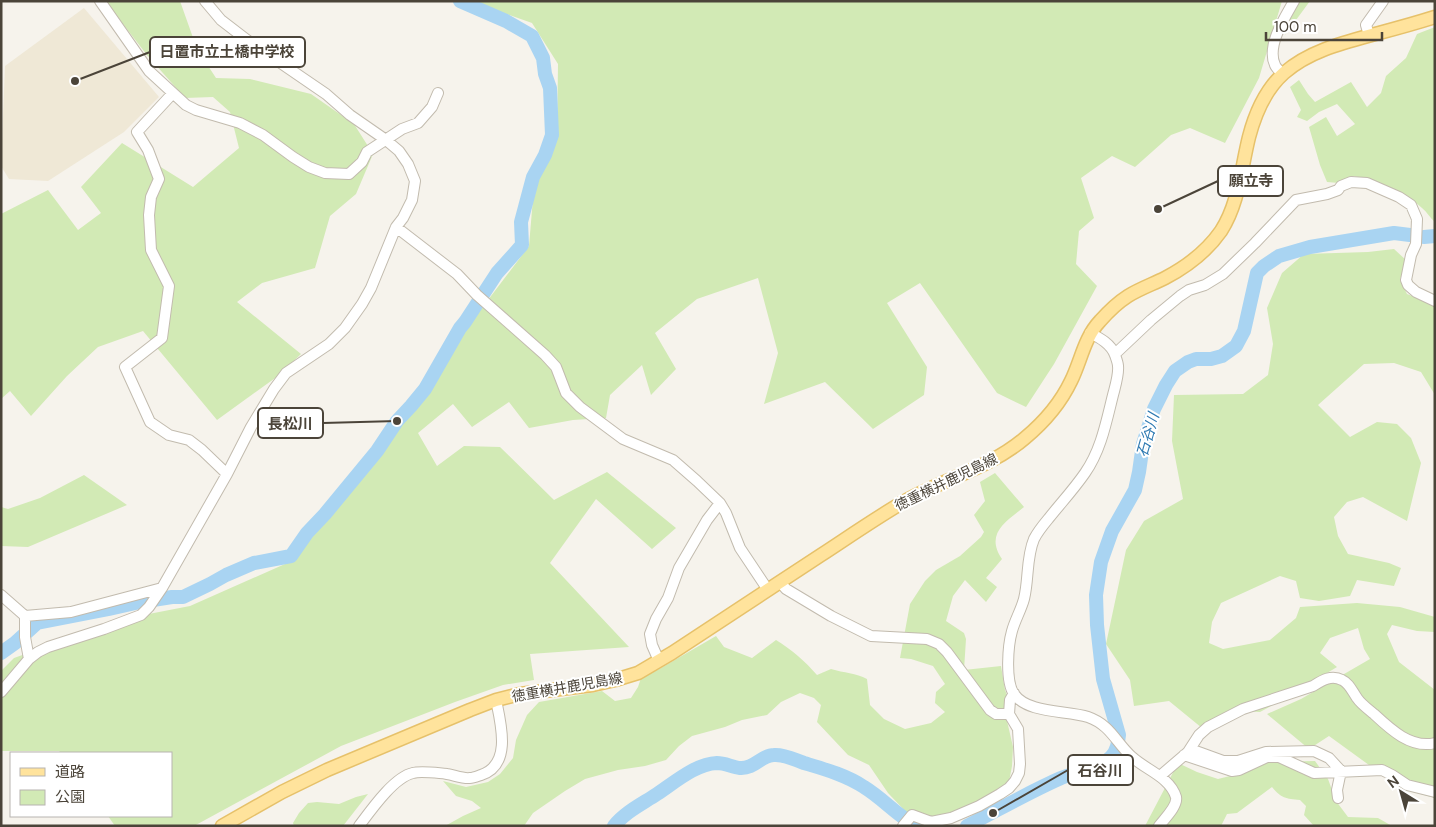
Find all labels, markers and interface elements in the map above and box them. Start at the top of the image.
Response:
scale bar [1266,10,1382,42]
text: 100 m [1274,17,1317,37]
callout: 日置市立土橋中学校 [150,37,305,67]
text: 日置市立土橋中学校 [159,42,295,62]
callout: 願立寺 [1218,166,1283,196]
text: 願立寺 [1228,171,1274,191]
callout: 長松川 [258,408,323,438]
water label: 石谷川 [1132,409,1164,459]
text: 長松川 [267,414,313,434]
street label: 徳重横井鹿児島線 [892,449,1000,515]
street label: 徳重横井鹿児島線 [510,668,624,706]
legend [10,752,172,817]
callout: 石谷川 [1068,755,1133,785]
text: 石谷川 [1077,761,1123,781]
text: 道路 [55,762,85,782]
north arrow [1376,767,1426,817]
text: N [1384,771,1403,792]
text: 公園 [55,787,85,807]

